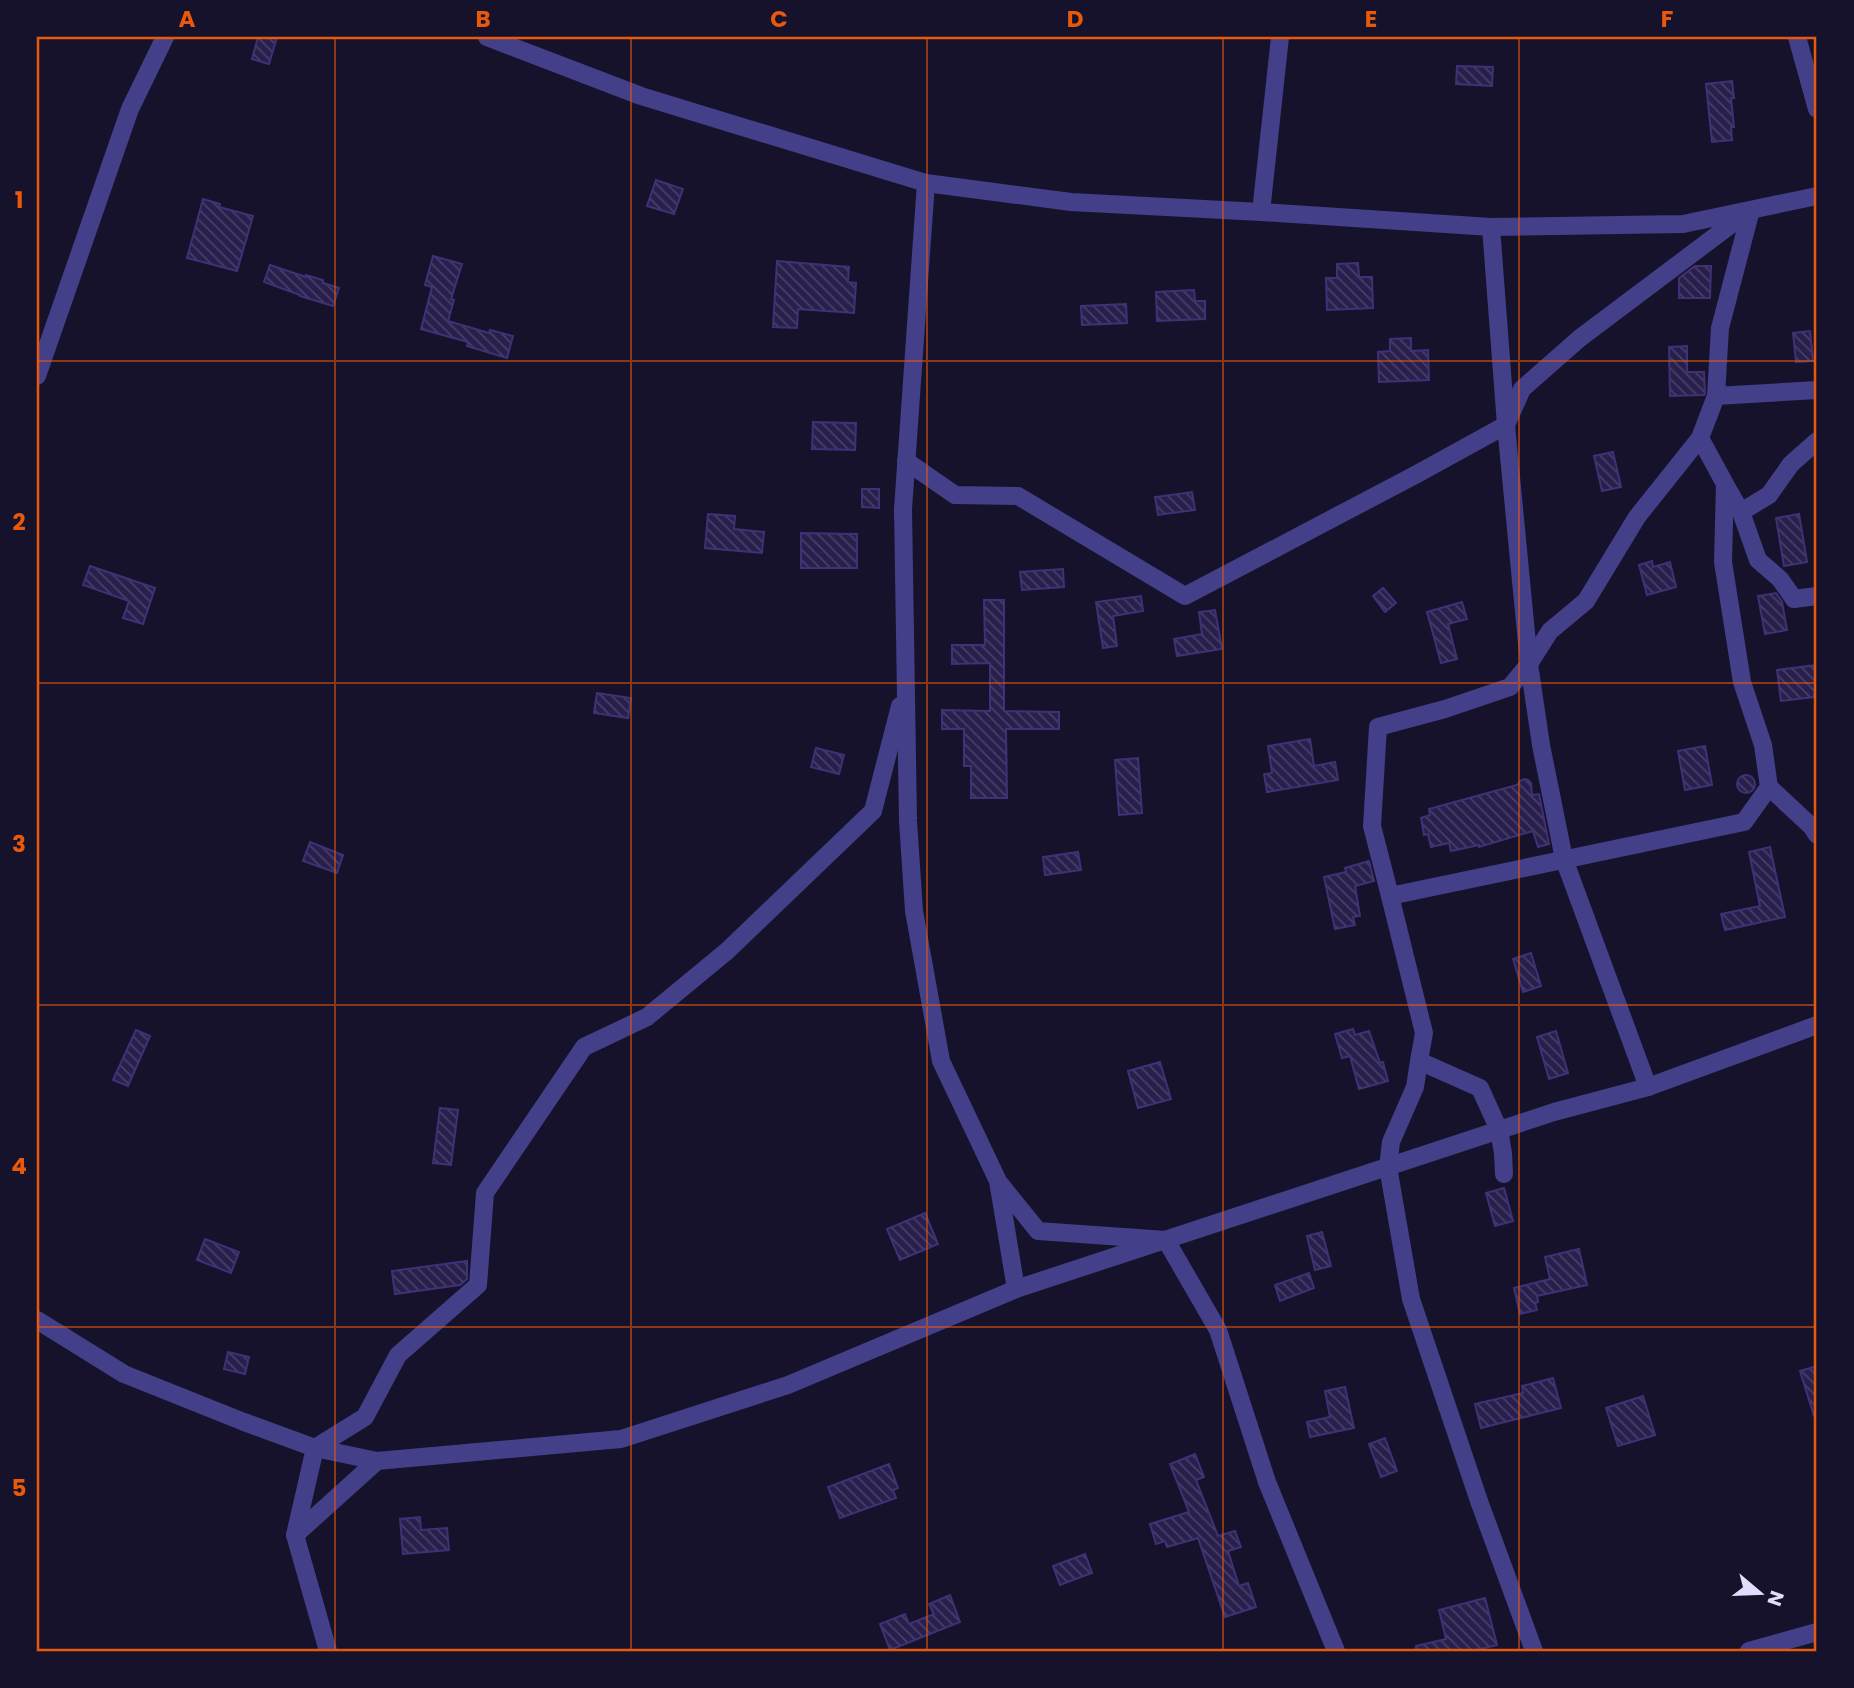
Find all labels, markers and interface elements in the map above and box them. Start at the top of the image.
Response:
text: A [179,3,196,35]
text: B [475,3,491,35]
text: C [770,3,788,35]
text: D [1067,3,1083,35]
text: E [1365,3,1377,35]
text: F [1661,3,1673,35]
text: 1 [15,184,23,216]
text: 2 [12,506,26,538]
text: 3 [12,828,26,860]
text: 4 [11,1150,27,1182]
text: 5 [12,1472,26,1504]
north arrow [1724,1558,1794,1628]
text: N [1761,1587,1791,1610]

